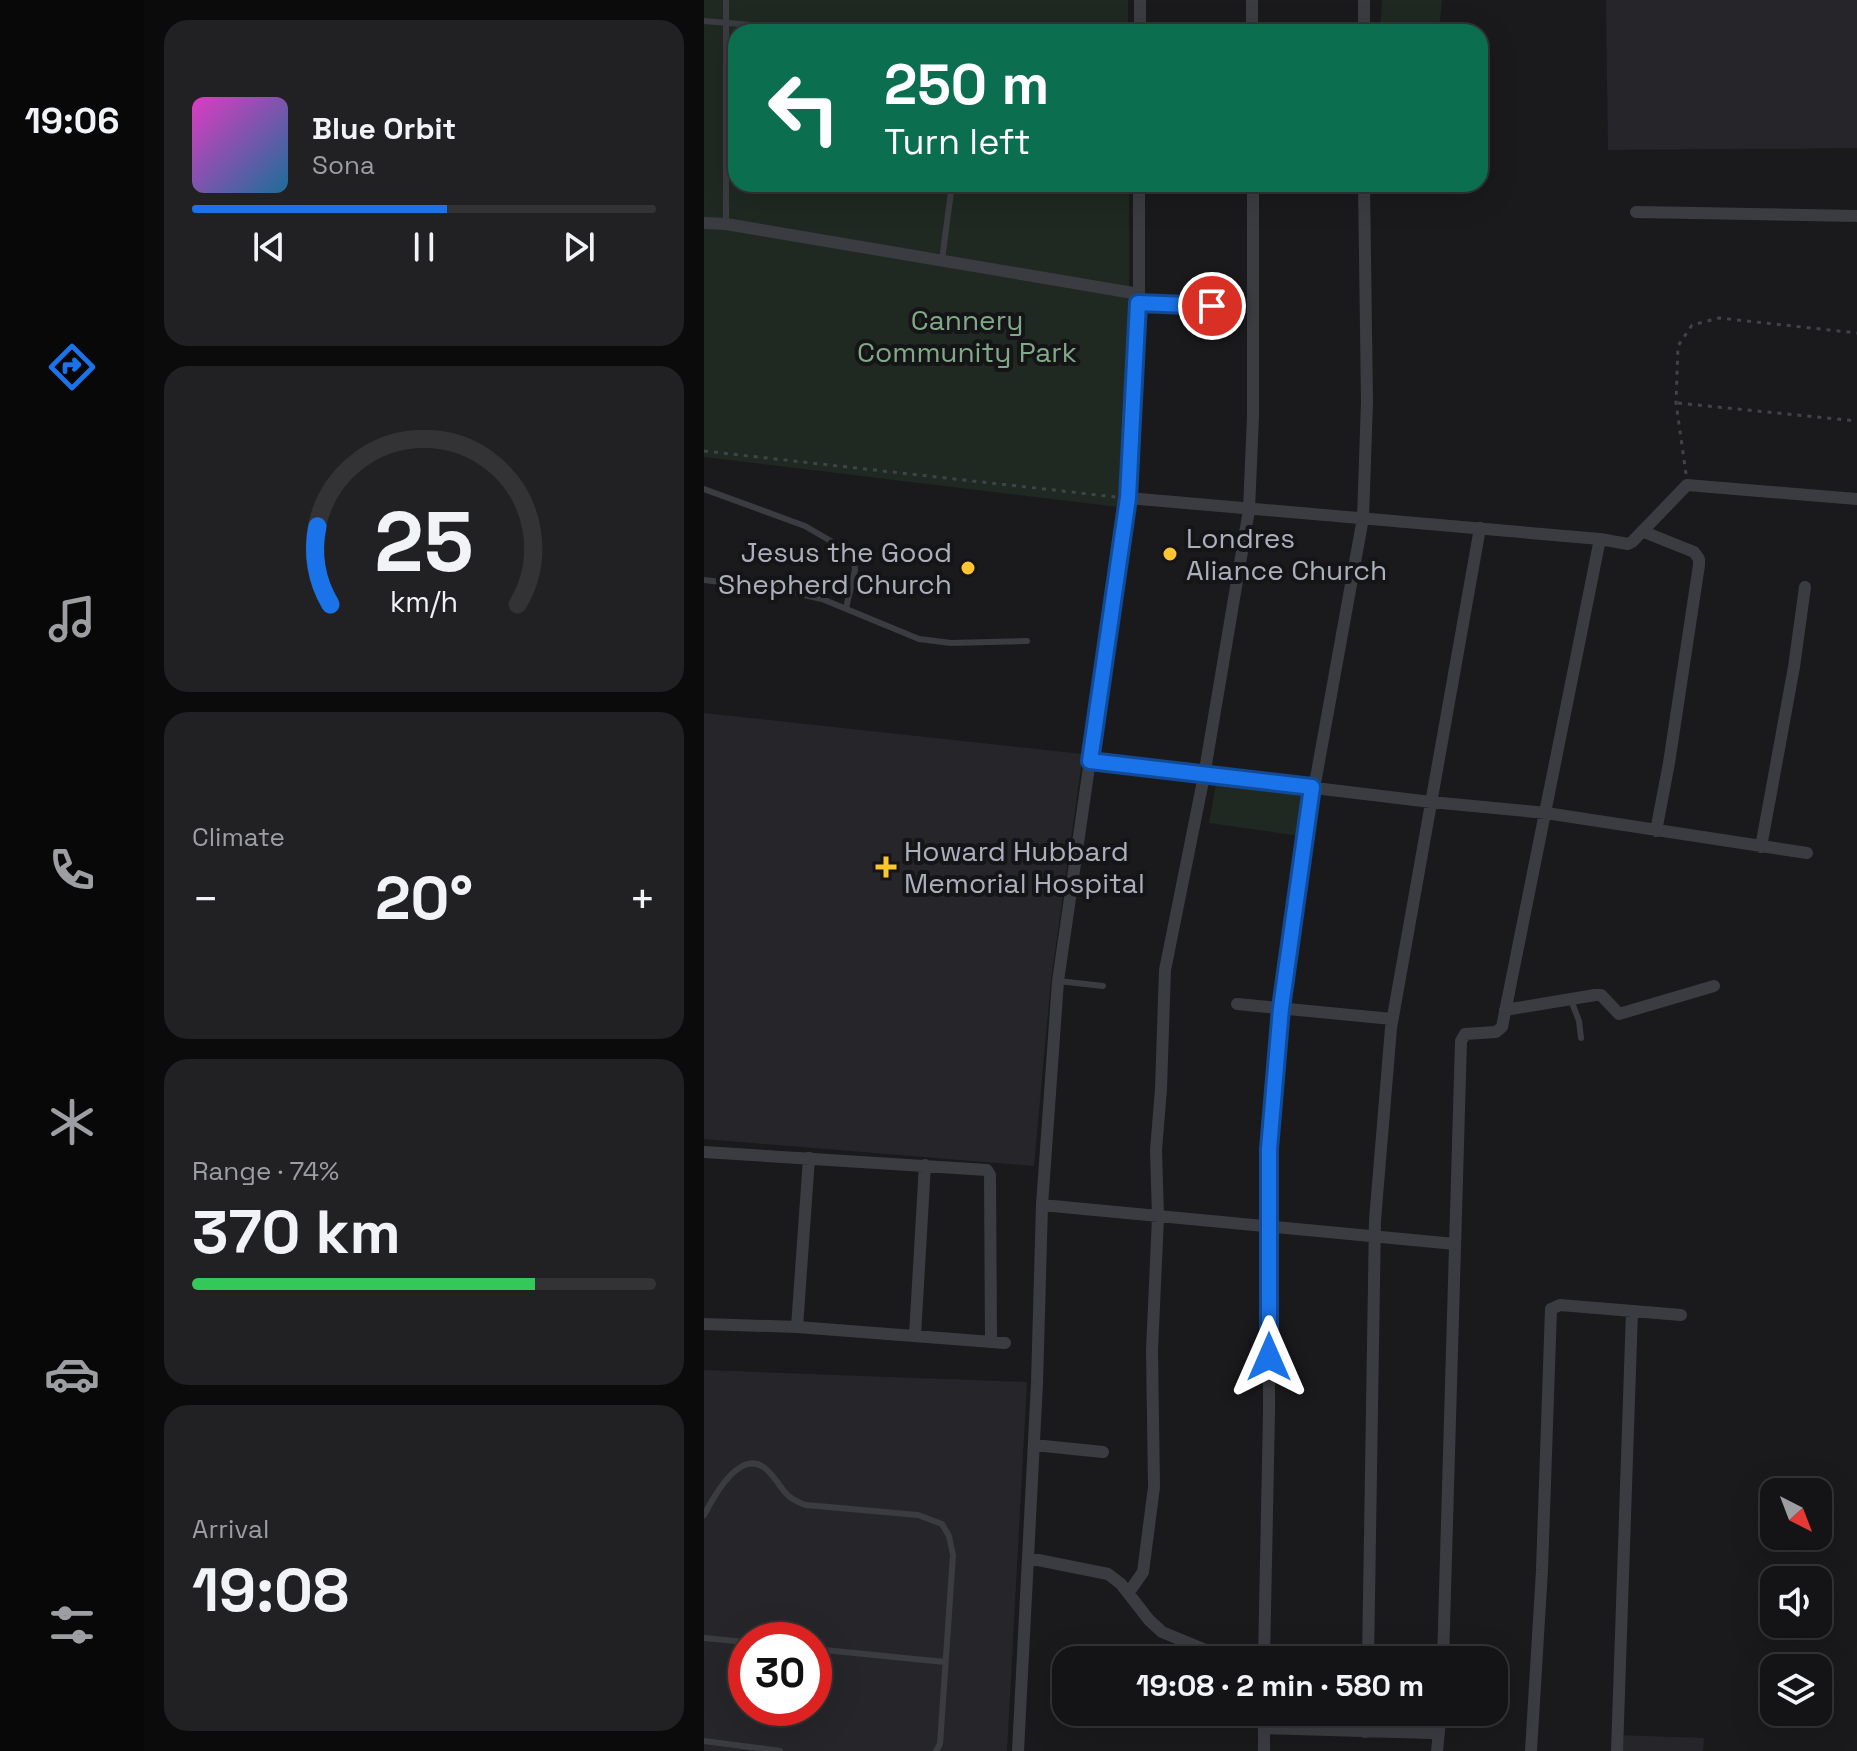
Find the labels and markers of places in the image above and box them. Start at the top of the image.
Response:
pin [1178,272,1246,340]
place label: Londres Aliance Church [1186,520,1387,588]
place label: Jesus the Good Shepherd Church [718,534,952,602]
marker: Londres Aliance Church [1161,545,1179,563]
marker: Jesus the Good Shepherd Church [959,559,977,577]
place label: Howard Hubbard Memorial Hospital [904,833,1145,901]
marker: Howard Hubbard Memorial Hospital [875,856,897,878]

